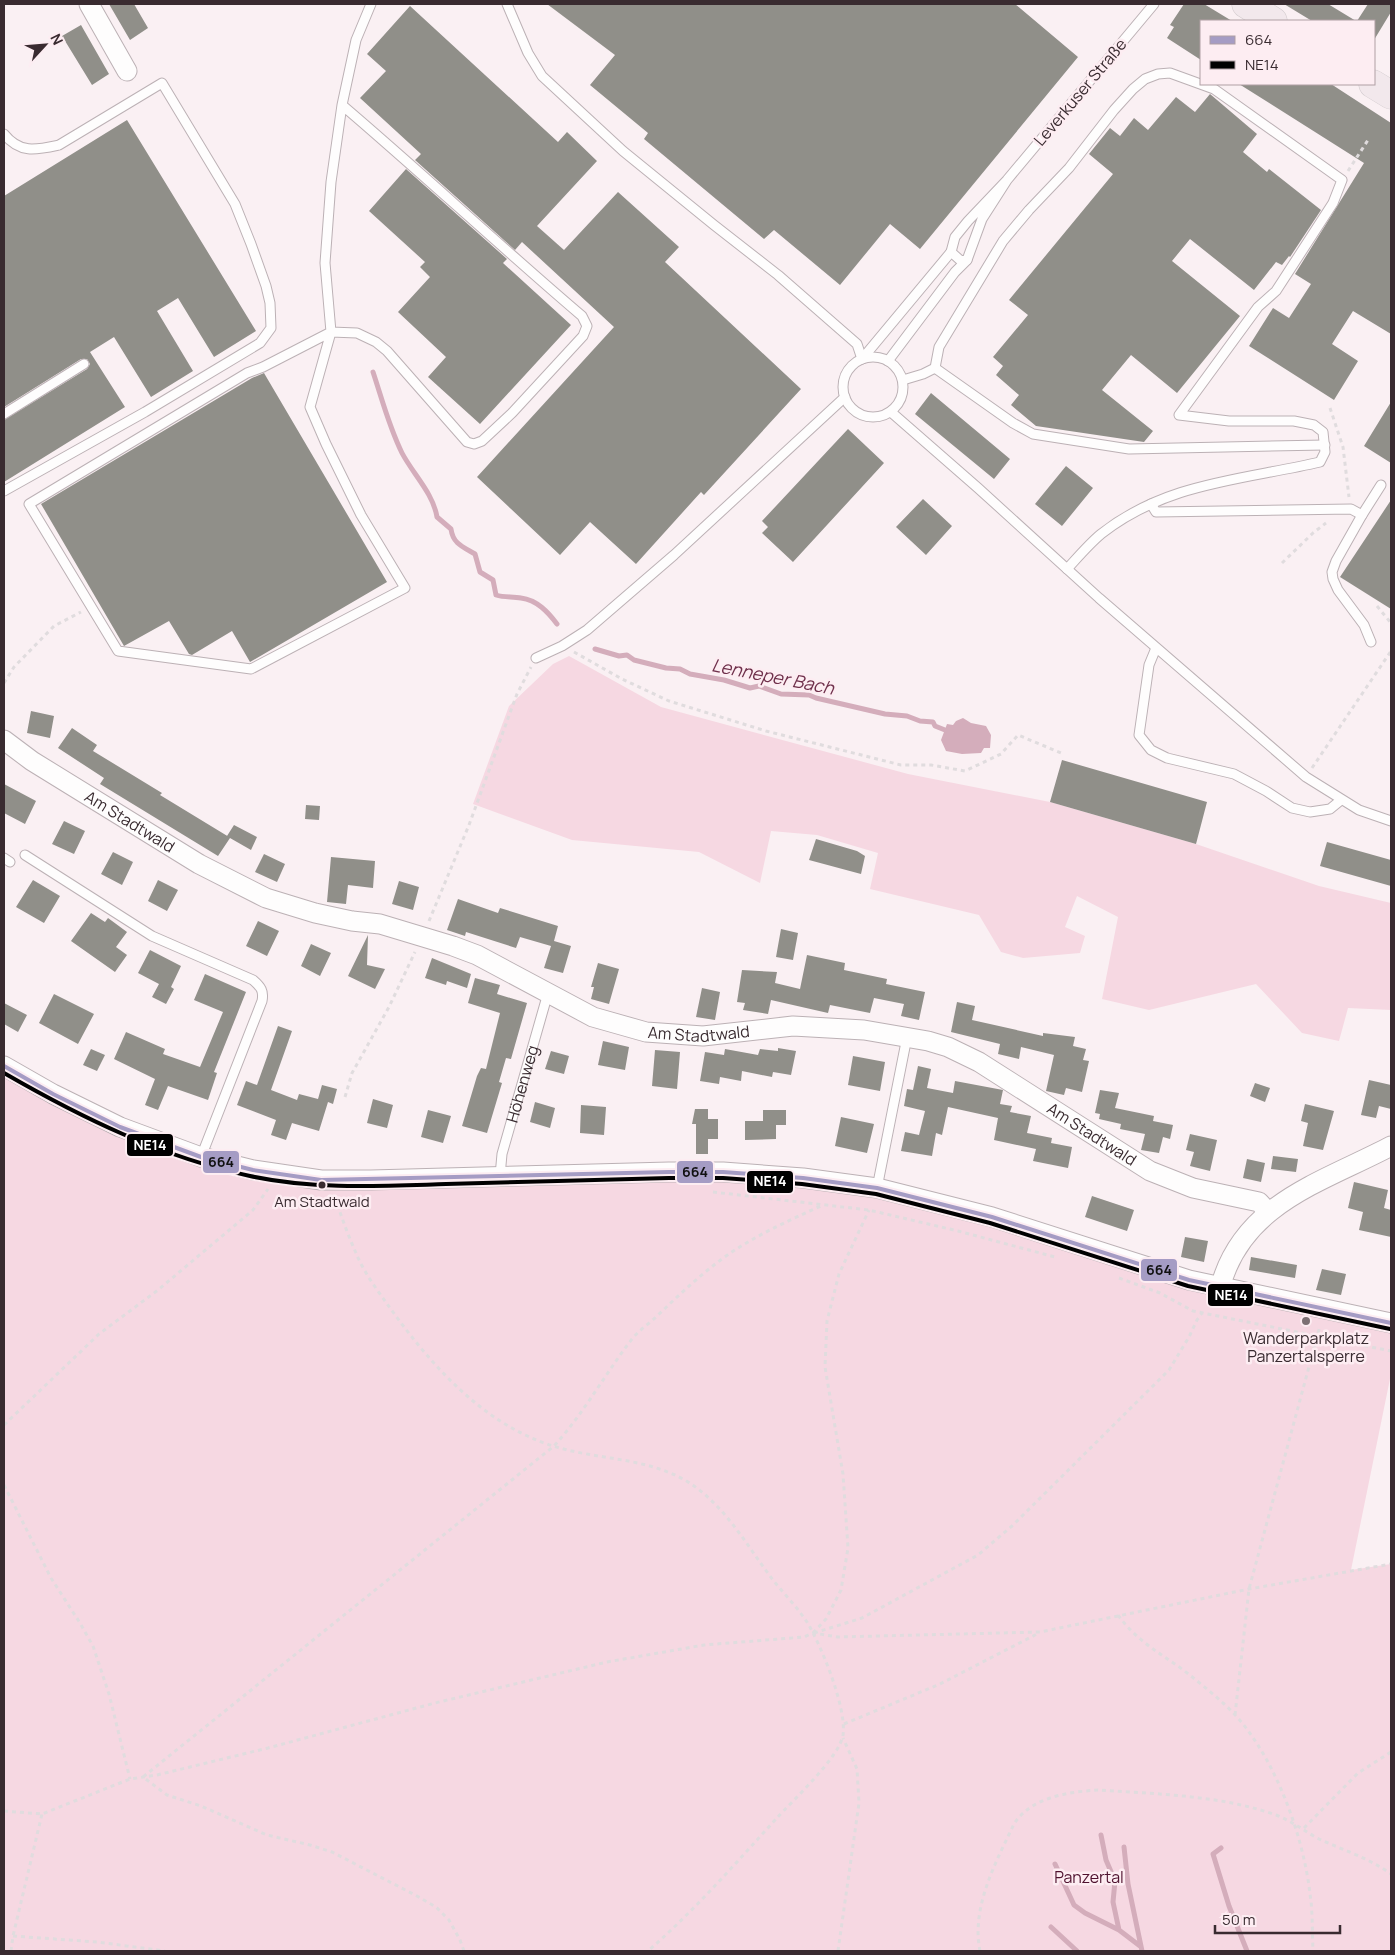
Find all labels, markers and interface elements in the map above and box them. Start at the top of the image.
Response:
north arrow [20,20,70,70]
legend [1200,20,1375,85]
text: 664 [1245,29,1273,50]
text: N [46,30,68,48]
street label: Leverkuser Straße [1029,34,1131,150]
text: NE14 [1245,54,1279,75]
water label: Lenneper Bach [710,652,837,700]
street label: Am Stadtwald [81,785,179,857]
street label: Am Stadtwald [647,1020,751,1047]
street label: Höhenweg [501,1043,544,1125]
street label: Am Stadtwald [1043,1097,1141,1171]
line badge: NE14 [126,1133,174,1157]
text: NE14 [134,1135,166,1154]
line badge: 664 [202,1150,240,1174]
text: 664 [208,1152,234,1171]
line badge: 664 [676,1160,714,1184]
text: 664 [682,1162,708,1181]
line badge: NE14 [746,1170,794,1194]
text: NE14 [754,1171,786,1190]
marker: Am Stadtwald [317,1180,327,1190]
place label: Am Stadtwald [274,1191,370,1212]
line badge: 664 [1140,1258,1178,1282]
text: 664 [1146,1260,1172,1279]
line badge: NE14 [1207,1283,1254,1307]
text: NE14 [1215,1285,1247,1304]
marker: Wanderparkplatz Panzertalsperre [1300,1315,1312,1327]
place label: Wanderparkplatz Panzertalsperre [1243,1327,1369,1367]
park label: Panzertal [1054,1866,1124,1888]
scale bar [1215,1902,1340,1934]
text: 50 m [1222,1909,1256,1930]

